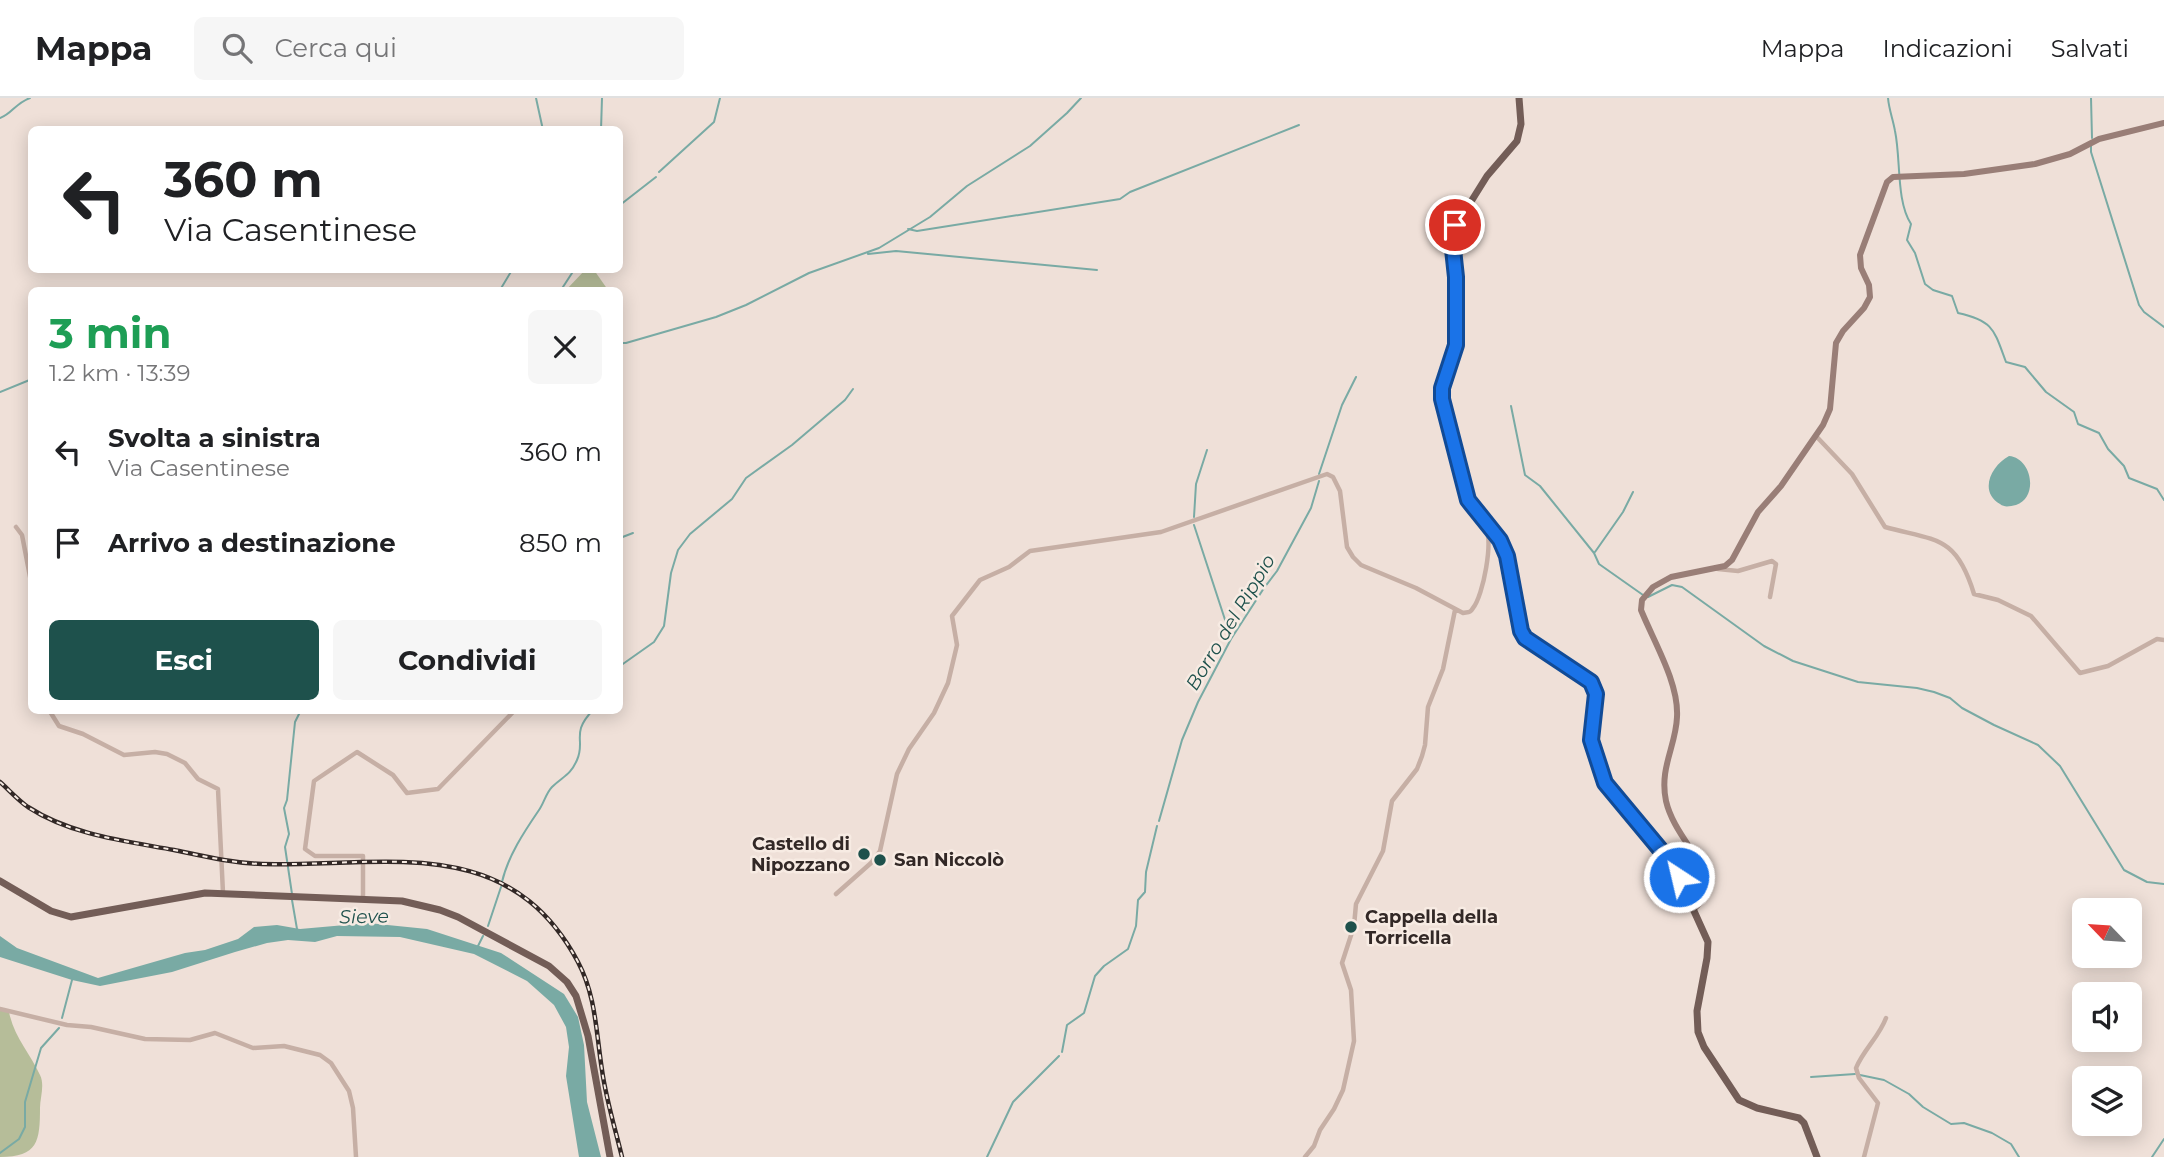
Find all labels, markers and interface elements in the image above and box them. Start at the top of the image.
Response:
search box [194,17,684,80]
text: Mappa [35,28,152,68]
icon: search [218,29,256,67]
text: Cerca qui [274,32,397,64]
text: Mappa [1761,34,1844,63]
text: Indicazioni [1882,34,2013,63]
text: Salvati [2051,34,2129,63]
text: 360 m [164,150,323,209]
icon: left [49,154,140,245]
pin [1425,195,1485,255]
icon: arrive [1436,206,1474,244]
text: Via Casentinese [164,210,417,249]
text: 3 min [49,307,171,359]
button: close [528,310,602,384]
text: 1.2 km · 13:39 [49,359,190,387]
text: Svolta a sinistra [108,422,321,454]
icon: left [49,433,87,471]
text: 360 m [520,436,602,468]
text: Via Casentinese [108,454,290,482]
icon: arrive [49,524,87,562]
text: Arrivo a destinazione [108,527,396,559]
text: 850 m [519,527,602,559]
water label: Borro del Rippio [1181,550,1280,694]
button: Esci [49,620,319,700]
button: Condividi [333,620,602,700]
place label: Castello di Nipozzano [751,833,850,876]
position arrow [1642,840,1716,914]
marker: Castello di Nipozzano [856,846,872,862]
place label: San Niccolò [894,849,1004,871]
marker: San Niccolò [872,852,888,868]
north arrow [2072,898,2142,968]
map controls [2072,898,2142,1136]
water label: Sieve [339,905,389,928]
place label: Cappella della Torricella [1365,906,1498,949]
marker: Cappella della Torricella [1343,919,1359,935]
button: sound [2072,982,2142,1052]
button: layers [2072,1066,2142,1136]

